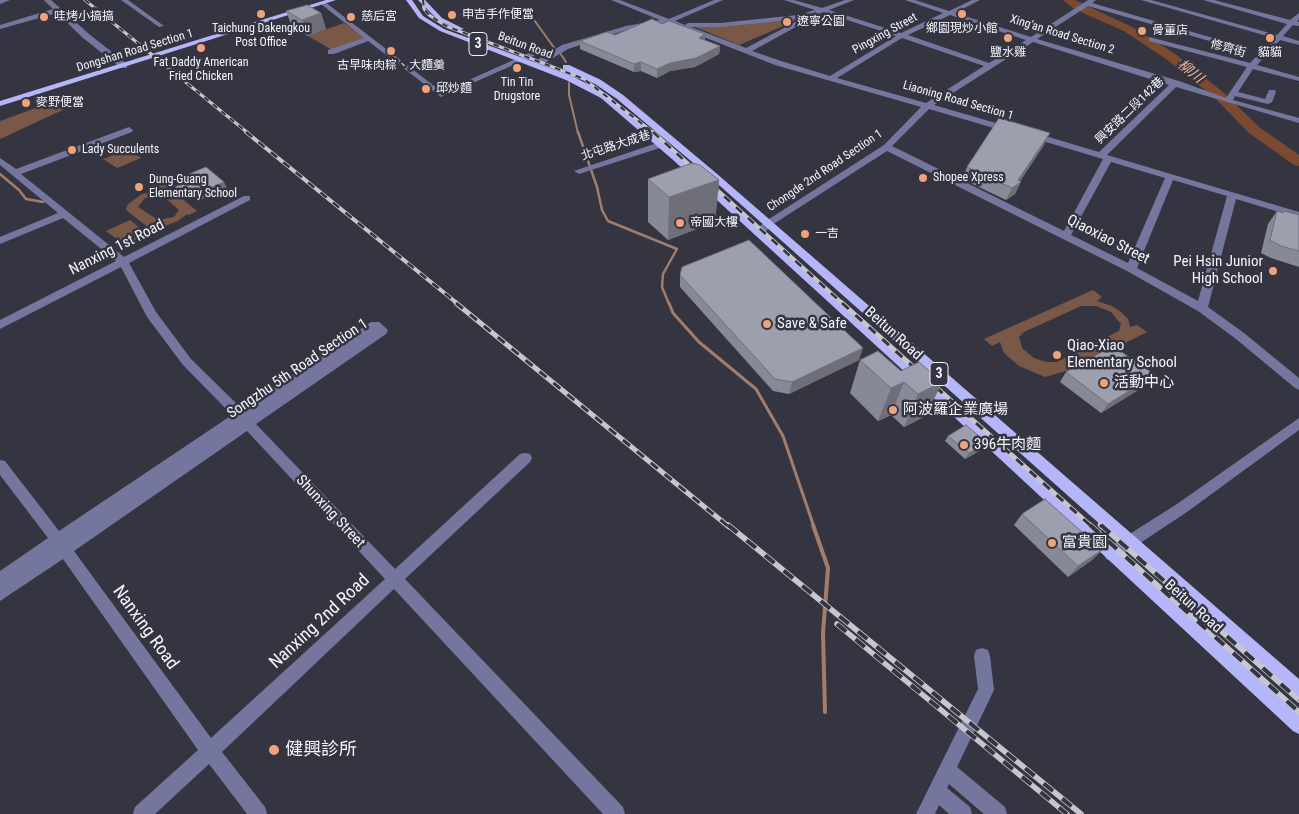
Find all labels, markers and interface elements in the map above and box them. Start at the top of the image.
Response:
marker: Taichung Dakengkou Post Office [255,8,267,20]
place label: 申吉手作便當 [462,8,534,22]
marker: 鄉園現炒小館 [956,8,968,20]
marker: 申吉手作便當 [446,9,458,21]
place label: 哇烤小搞搞 [54,10,114,24]
place label: 慈后宮 [361,10,397,24]
street label: Pingxing Street [850,10,920,58]
marker: 哇烤小搞搞 [38,11,50,23]
marker: 慈后宮 [345,11,357,23]
street label: Xing’an Road Section 2 [1008,12,1116,58]
place label: 遼寧公園 [797,15,845,29]
marker: 遼寧公園 [781,16,793,28]
place label: Taichung Dakengkou Post Office [212,22,310,50]
place label: 鄉園現炒小館 [926,22,998,36]
place label: 骨董店 [1152,24,1188,38]
marker: 骨董店 [1136,25,1148,37]
street label: Dongshan Road Section 1 [75,26,195,76]
street label: Beitun Road [496,29,554,63]
marker: 鹽水雞 [1002,32,1014,44]
marker: 貓貓 [1264,32,1276,44]
road number: 3 [469,33,487,56]
street label: 修齊街 [1209,37,1247,61]
marker: Fat Daddy American Fried Chicken [195,42,207,54]
marker: 古早味肉粽、大麵羹 [385,45,397,57]
place label: 鹽水雞 [990,46,1026,60]
place label: 貓貓 [1258,46,1282,60]
place label: Fat Daddy American Fried Chicken [154,56,248,84]
water label: 柳川 [1174,57,1206,87]
place label: 古早味肉粽、大麵羹 [337,59,445,73]
marker: Tin Tin Drugstore [511,62,523,74]
street label: 興安路二段142巷 [1093,75,1167,147]
place label: Tin Tin Drugstore [494,76,540,104]
street label: Liaoning Road Section 1 [901,78,1015,124]
place label: 邱炒麵 [436,82,472,96]
marker: 邱炒麵 [420,83,432,95]
place label: 麥野便當 [36,96,84,110]
marker: 麥野便當 [20,97,32,109]
street label: Chongde 2nd Road Section 1 [765,127,885,215]
street label: 北屯路大成巷 [580,128,652,164]
place label: Lady Succulents [82,143,159,157]
marker: Lady Succulents [66,144,78,156]
place label: Shopee Xpress [933,171,1004,185]
marker: Shopee Xpress [917,172,929,184]
place label: Dung-Guang Elementary School [149,173,237,201]
marker: Dung-Guang Elementary School [133,181,145,193]
street label: Qiaoxiao Street [1064,211,1152,269]
street label: Nanxing 1st Road [67,216,167,280]
place label: 帝國大樓 [690,216,738,230]
marker: 帝國大樓 [674,217,686,229]
place label: 一吉 [815,227,839,241]
marker: 一吉 [799,228,811,240]
place label: Pei Hsin Junior High School [1173,253,1263,288]
marker: Pei Hsin Junior High School [1267,265,1279,277]
street label: Beitun Road [861,303,925,365]
street label: Songzhu 5th Road Section 1 [224,315,372,423]
place label: Save & Safe [777,315,847,333]
marker: Save & Safe [761,318,773,330]
place label: Qiao-Xiao Elementary School [1067,337,1177,372]
marker: Qiao-Xiao Elementary School [1051,349,1063,361]
road number: 3 [930,362,948,386]
place label: 活動中心 [1114,374,1174,392]
marker: 活動中心 [1098,377,1110,389]
place label: 阿波羅企業廣場 [903,401,1008,419]
marker: 阿波羅企業廣場 [887,404,899,416]
place label: 396牛肉麵 [974,436,1041,454]
marker: 396牛肉麵 [958,439,970,451]
street label: Shunxing Street [292,472,368,552]
place label: 富貴園 [1062,534,1107,552]
marker: 富貴園 [1046,537,1058,549]
street label: Nanxing 2nd Road [265,570,375,674]
street label: Beitun Road [1161,576,1225,638]
street label: Nanxing Road [107,582,183,674]
place label: 健興診所 [285,739,357,761]
marker: 健興診所 [267,743,281,757]

